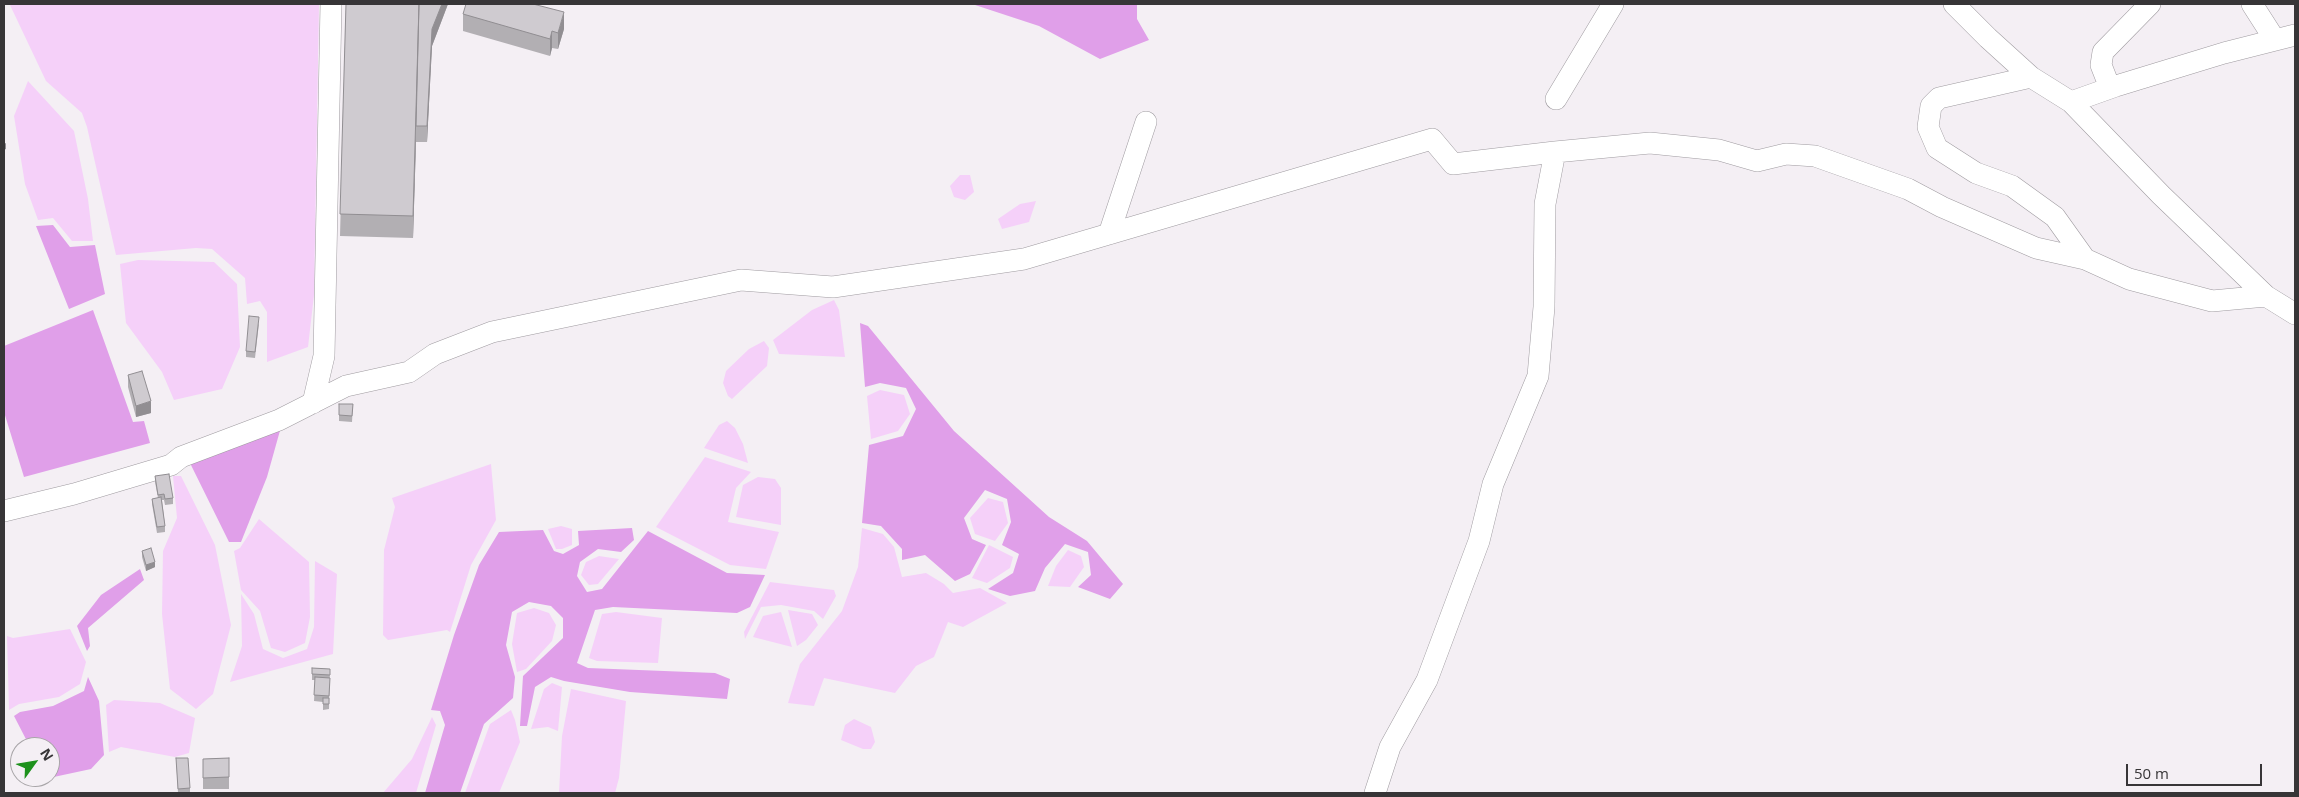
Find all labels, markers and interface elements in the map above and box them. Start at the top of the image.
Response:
north arrow [10,737,60,787]
text: N [36,744,58,764]
scale bar [2129,754,2265,786]
text: 50 m [2134,763,2169,783]

